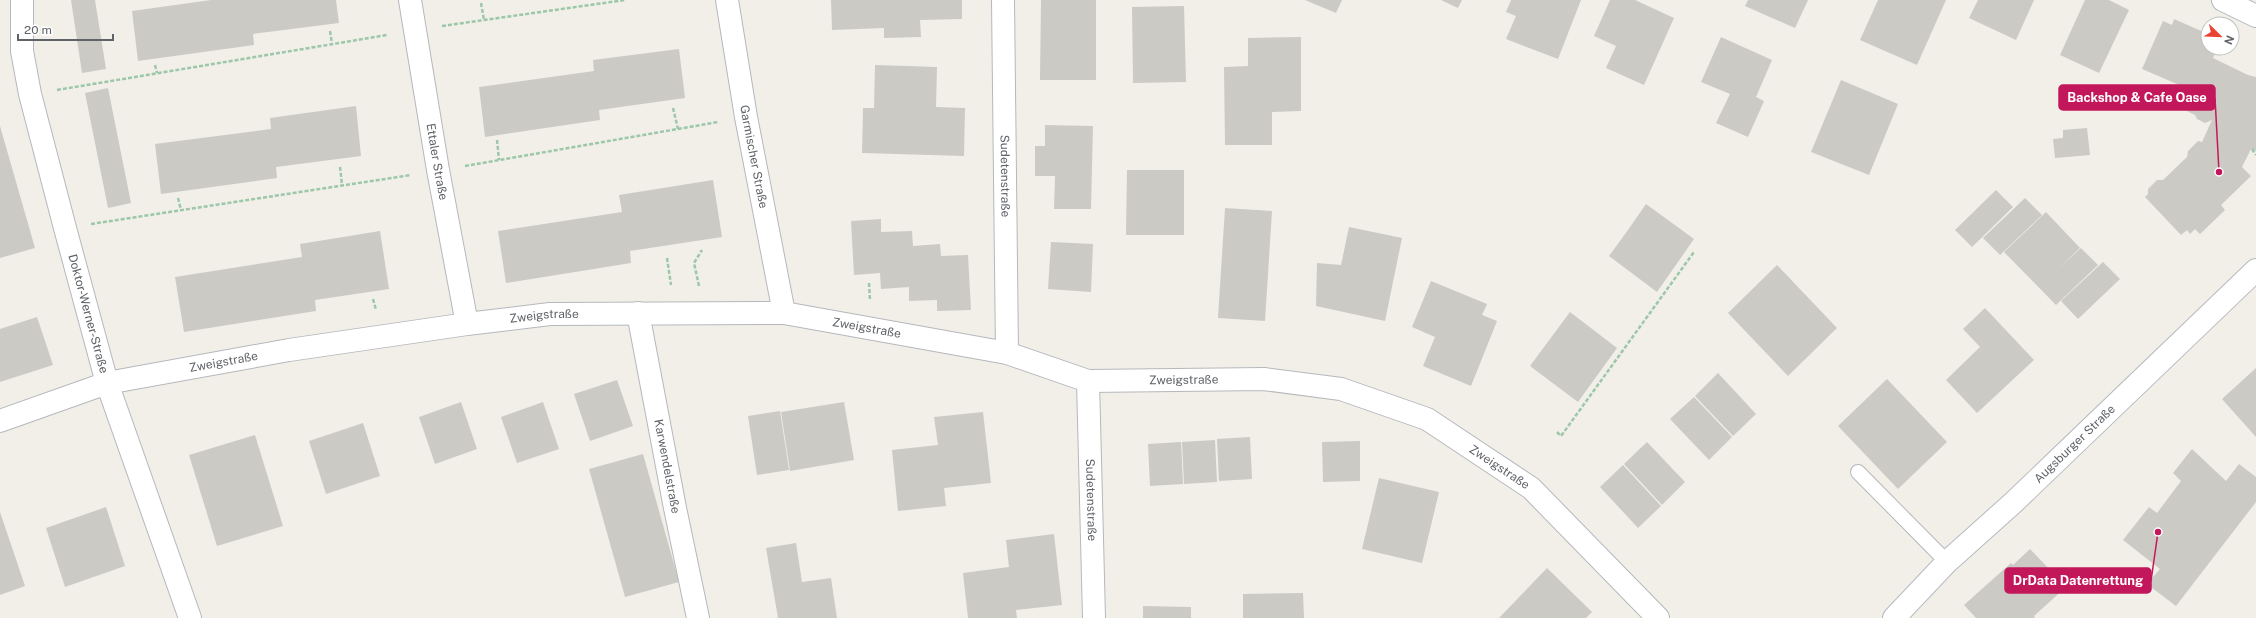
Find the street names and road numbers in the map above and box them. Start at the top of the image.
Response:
street label: Garmischer Straße [737,104,771,210]
street label: Ettaler Straße [423,122,451,202]
street label: Sudetenstraße [998,135,1012,218]
street label: Doktor-Werner-Straße [65,253,111,375]
street label: Zweigstraße [509,307,579,326]
street label: Zweigstraße [831,315,902,341]
street label: Zweigstraße [188,349,259,375]
street label: Zweigstraße [1149,373,1219,387]
street label: Augsburger Straße [2031,402,2118,486]
street label: Karwendelstraße [651,418,683,515]
street label: Zweigstraße [1467,442,1532,492]
street label: Sudetenstraße [1083,459,1099,542]

